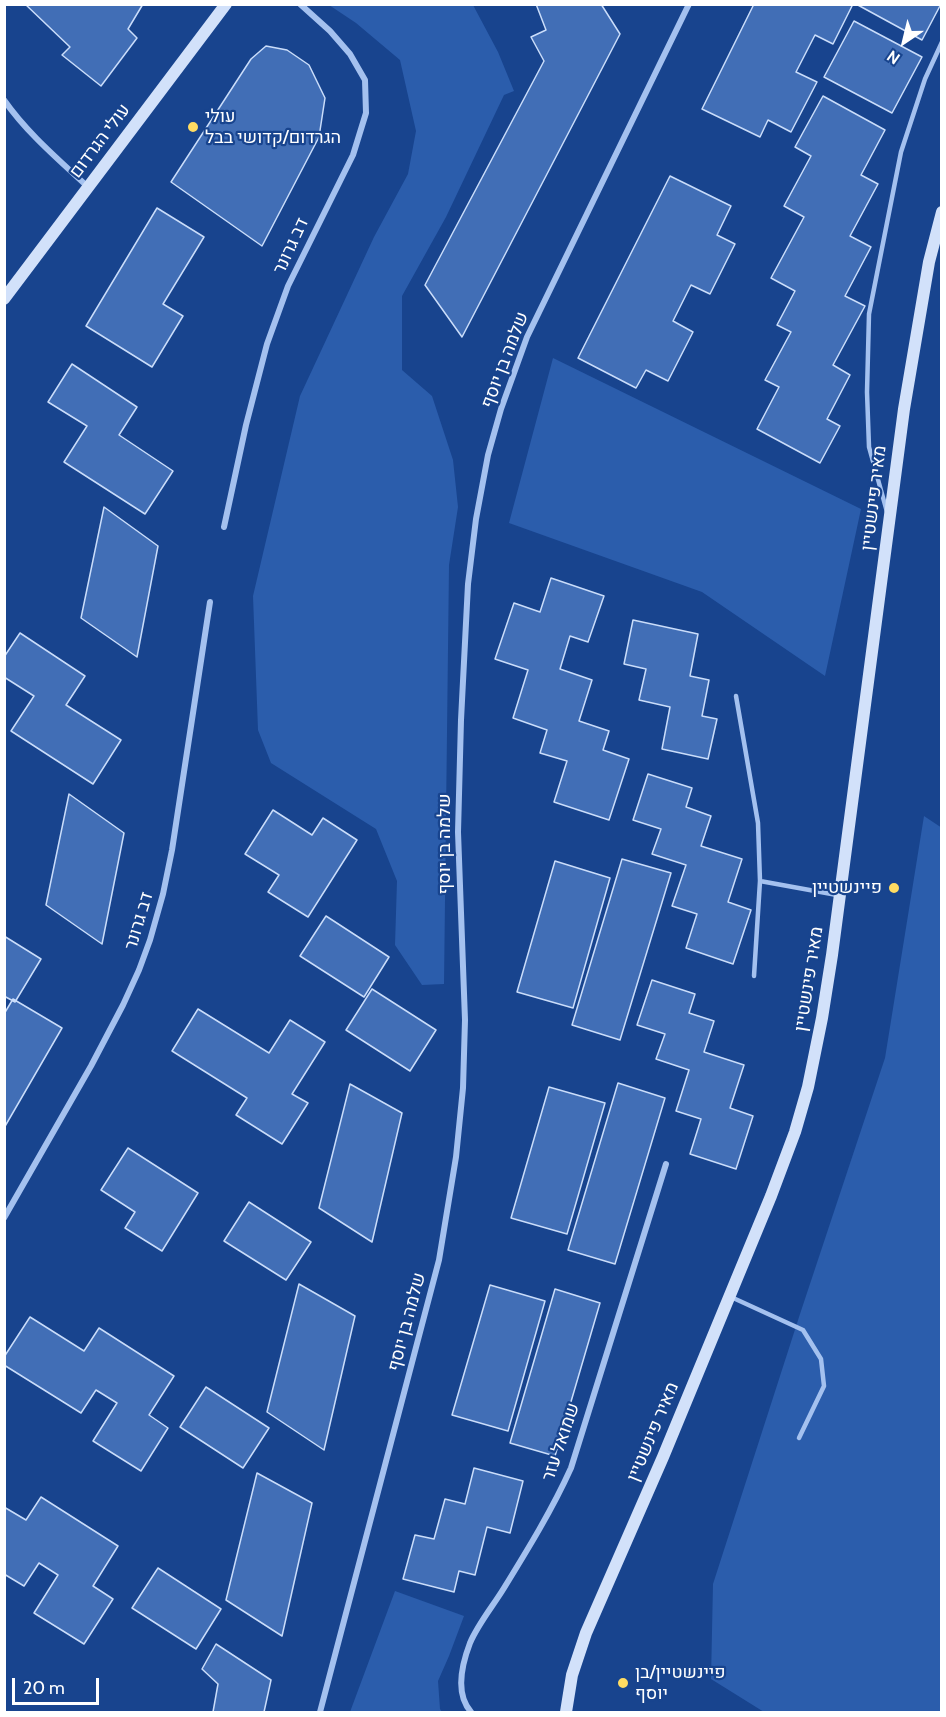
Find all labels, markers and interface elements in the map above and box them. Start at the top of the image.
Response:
north arrow [874,12,934,72]
text: N [883,46,903,68]
street label: עולי הגרדום [65,100,135,182]
place label: עולי הגרדום/קדושי בבל [205,106,341,148]
marker: עולי הגרדום/קדושי בבל [186,120,200,134]
street label: דב גרונר [269,215,313,277]
street label: שלמה בן יוסף [477,309,533,411]
street label: מאיר פינשטיין [857,444,891,552]
street label: שלמה בן יוסף [434,793,456,895]
place label: פיינשטיין [812,877,882,899]
marker: פיינשטיין [887,881,901,895]
street label: דב גרונר [120,889,158,953]
street label: מאיר פינשטיין [790,925,828,1033]
street label: שלמה בן יוסף [383,1270,431,1374]
street label: מאיר פינשטיין [622,1379,684,1485]
street label: שמואל עזר [538,1400,584,1484]
place label: פיינשטיין/בן יוסף [635,1662,726,1704]
scale bar [15,1666,102,1704]
marker: פיינשטיין/בן יוסף [616,1676,630,1690]
text: 20 m [23,1677,65,1699]

